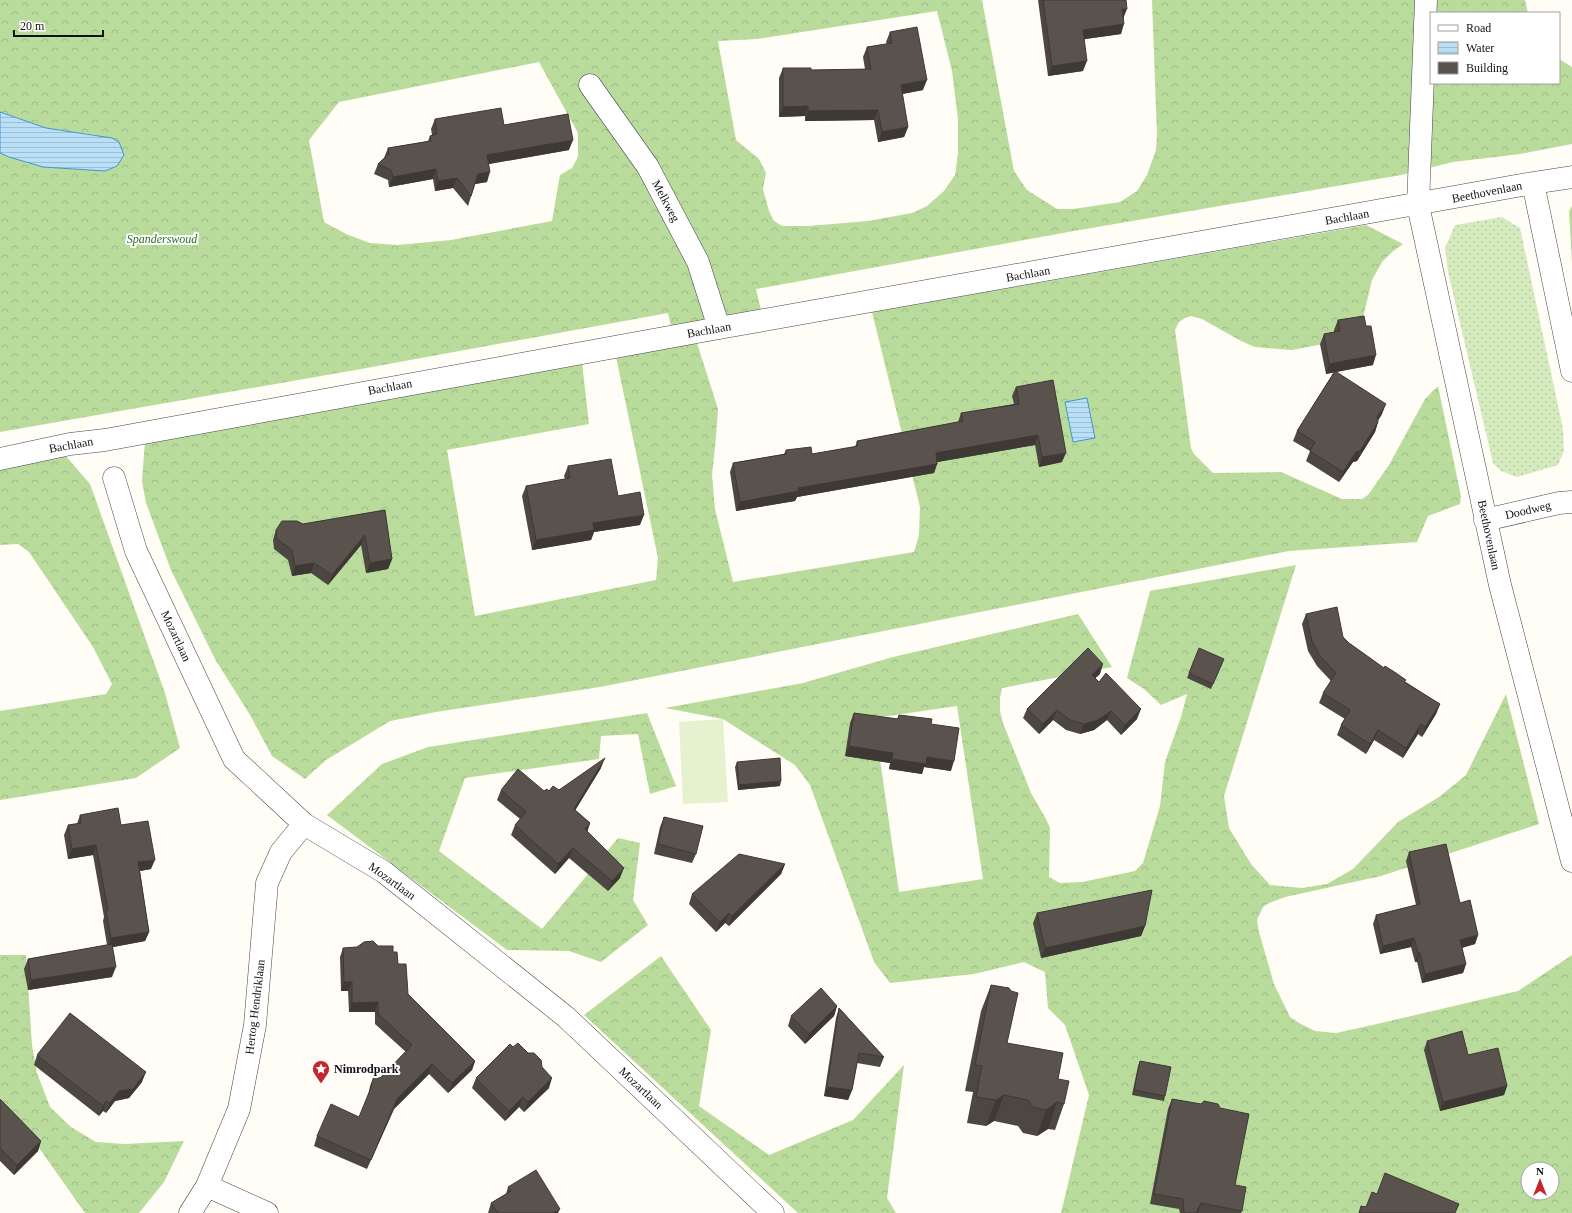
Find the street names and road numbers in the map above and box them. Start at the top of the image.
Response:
street label: Melkweg [649,178,683,224]
street label: Beethovenlaan [1451,178,1523,206]
street label: Bachlaan [1324,206,1370,228]
street label: Bachlaan [1005,263,1051,285]
street label: Bachlaan [686,319,732,341]
street label: Bachlaan [367,376,413,398]
street label: Bachlaan [48,434,94,456]
street label: Doodweg [1504,498,1552,522]
street label: Beethovenlaan [1475,499,1503,571]
street label: Mozartlaan [158,608,194,664]
street label: Mozartlaan [366,859,418,903]
street label: Hertog Hendriklaan [242,959,268,1055]
street label: Mozartlaan [616,1064,666,1112]

